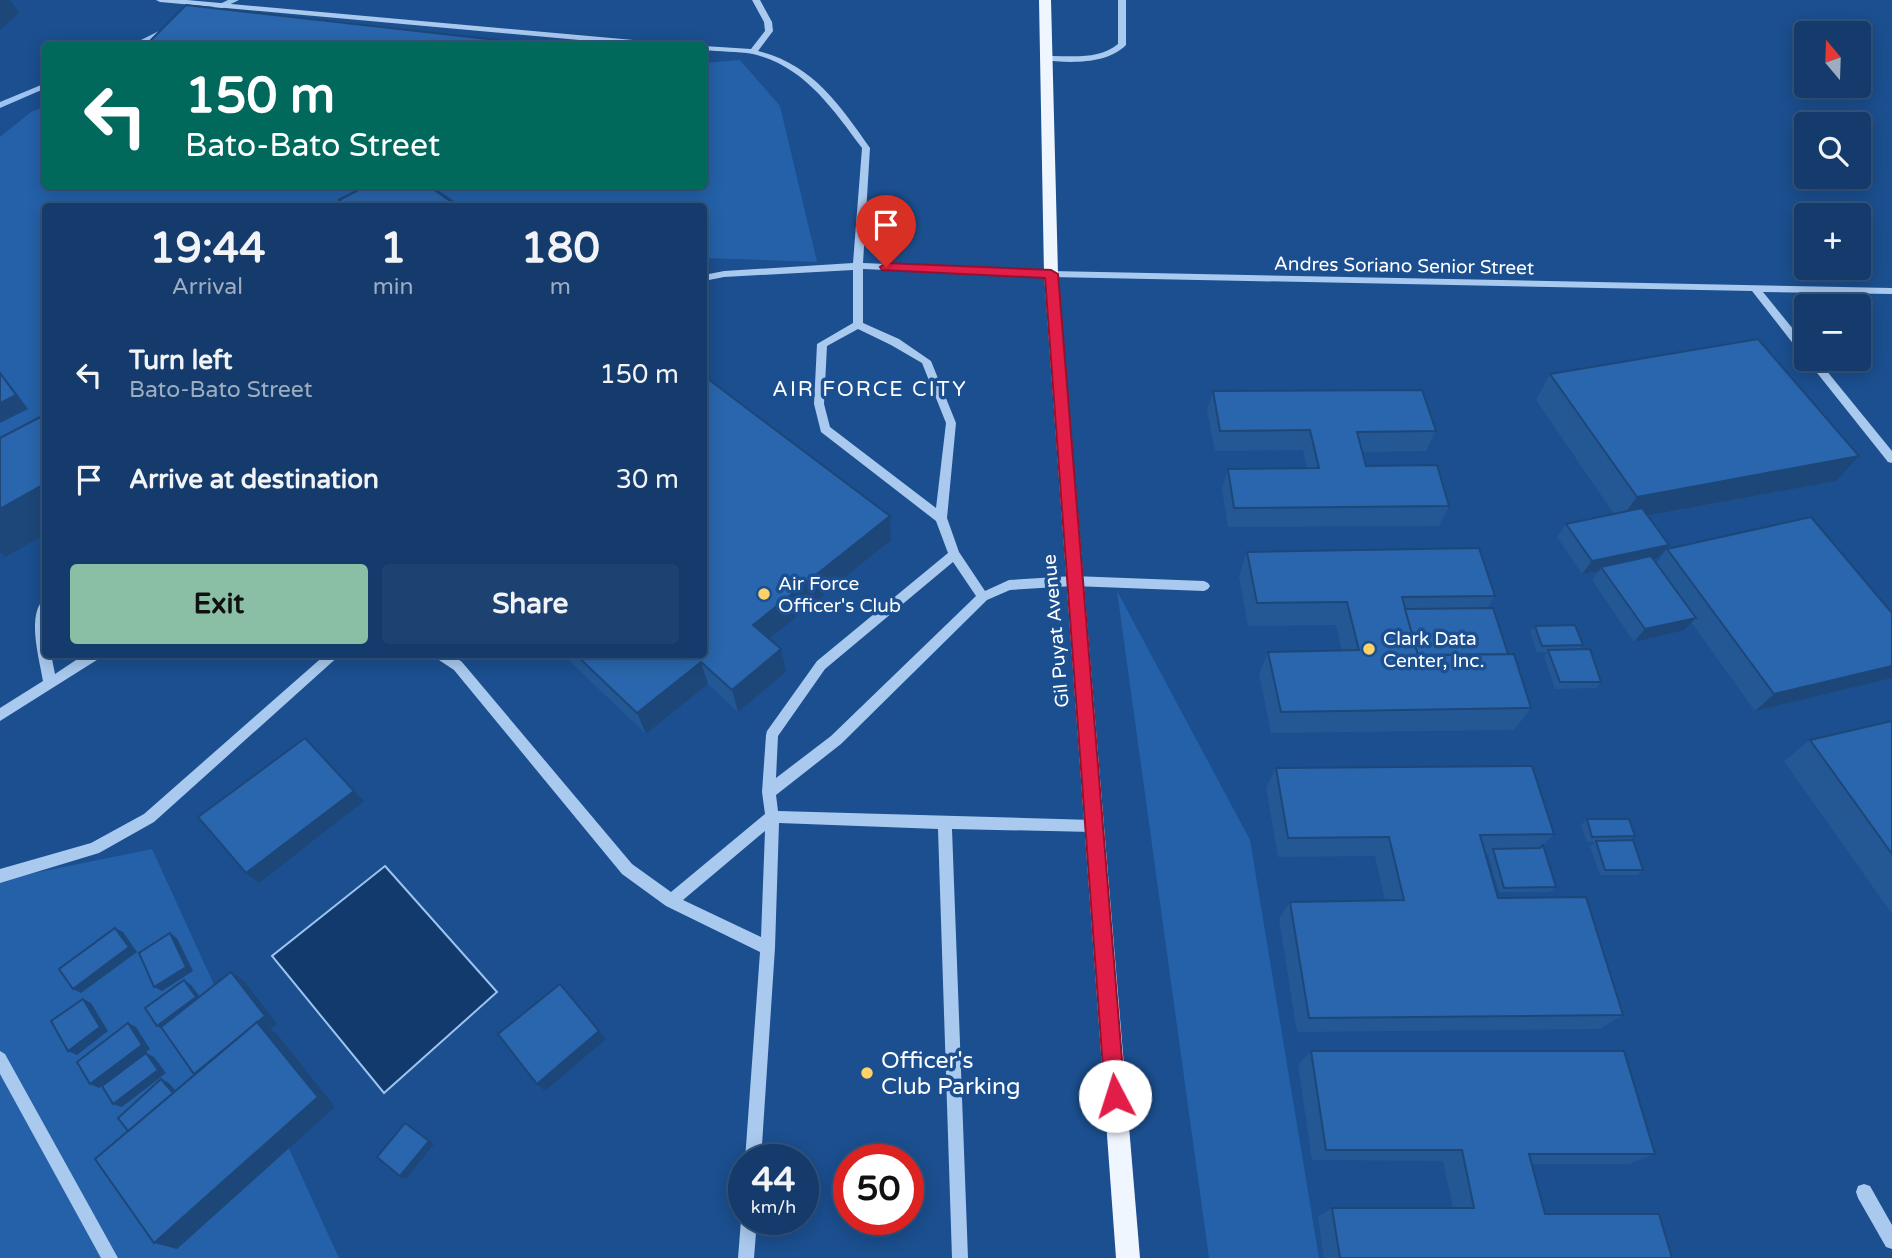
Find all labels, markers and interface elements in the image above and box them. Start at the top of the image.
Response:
north arrow [1794,21,1871,98]
map controls [1794,21,1871,371]
text: 150 m [185,67,335,126]
icon: left [70,70,161,161]
button: search [1794,112,1871,189]
text: Bato-Bato Street [185,127,440,165]
pin [856,195,916,267]
button: + [1794,203,1871,280]
icon: arrive [867,206,905,244]
text: 19:44 [149,223,266,274]
text: 1 [380,223,406,274]
text: 180 [521,223,600,274]
street label: Andres Soriano Senior Street [1274,253,1534,279]
text: Arrival [172,273,243,301]
text: min [373,273,414,301]
text: m [550,273,571,301]
button: − [1794,294,1871,371]
text: Turn left [129,345,232,376]
icon: left [70,356,108,394]
text: 150 m [599,359,679,390]
text: Bato-Bato Street [129,376,313,404]
district label: AIR FORCE CITY [772,377,968,402]
icon: arrive [70,461,108,499]
text: Arrive at destination [129,464,379,495]
text: 30 m [616,464,679,495]
street label: Gil Puyat Avenue [1038,553,1074,708]
button: Exit [70,564,368,644]
button: Share [382,564,679,644]
place label: Air Force Officer's Club [778,573,901,617]
marker: Air Force Officer's Club [756,586,772,602]
place label: Clark Data Center, Inc. [1383,628,1484,672]
marker: Clark Data Center, Inc. [1361,641,1377,657]
place label: Officer's Club Parking [881,1047,1021,1101]
position arrow [1078,1059,1152,1133]
marker: Officer's Club Parking [859,1065,875,1081]
speed limit sign: 50 [833,1144,924,1235]
text: 44 [752,1159,795,1201]
text: km/h [751,1196,796,1218]

